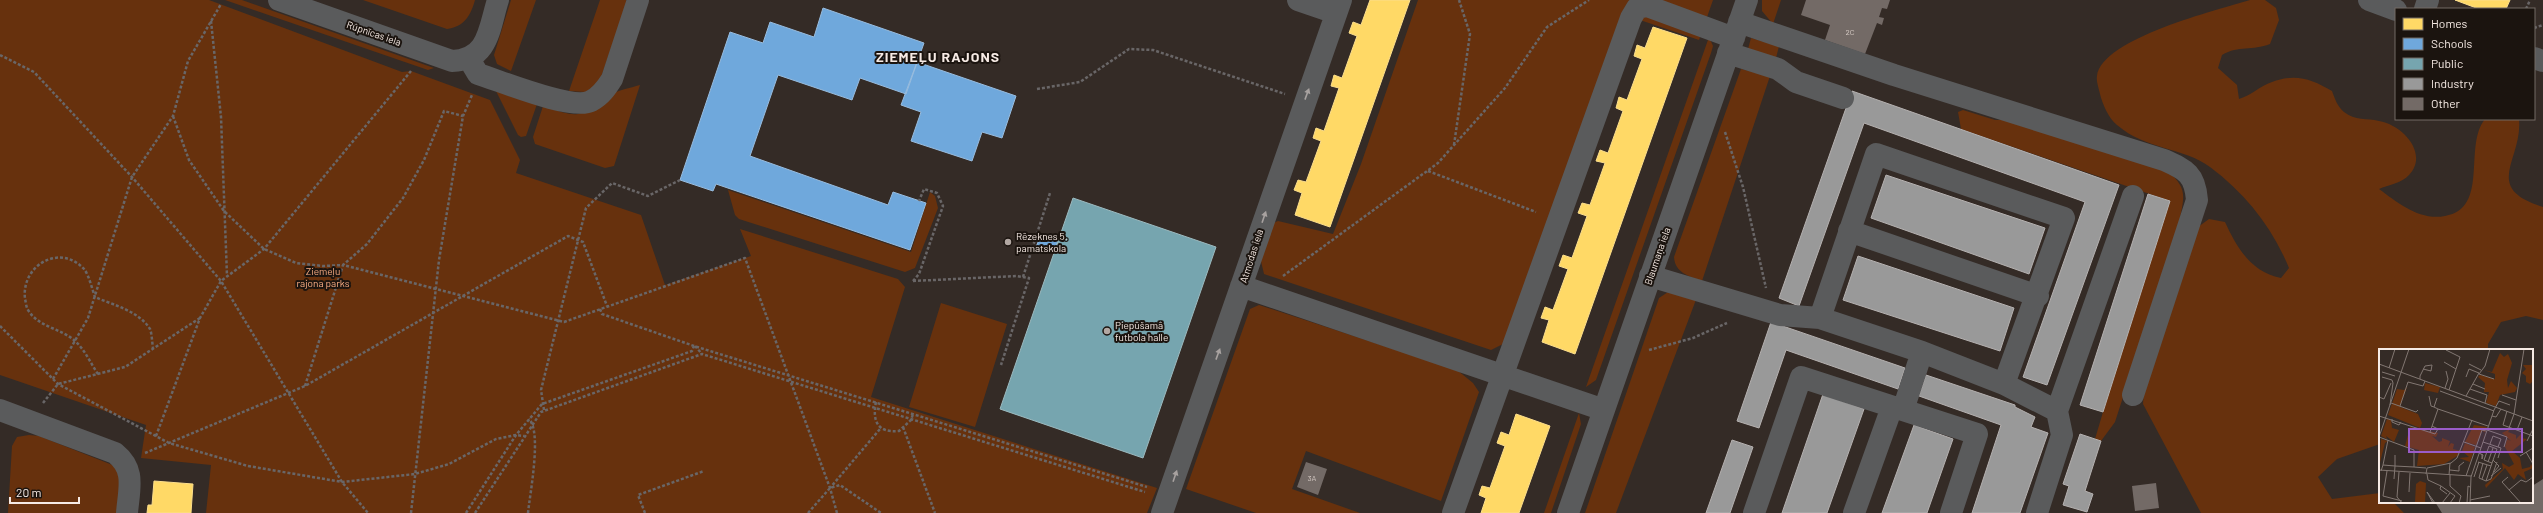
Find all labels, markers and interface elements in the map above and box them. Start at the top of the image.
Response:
legend [2395,8,2535,120]
text: Homes [2431,16,2468,30]
street label: Rūpnīcas iela [345,18,403,48]
house number: 2C [1845,27,1855,37]
text: Schools [2431,36,2472,50]
district label: ZIEMEĻU RAJONS [876,48,1000,65]
text: Public [2431,56,2463,70]
text: Industry [2431,76,2474,90]
one-way arrow [1305,88,1311,100]
text: Other [2431,96,2461,110]
one-way arrow [1261,211,1267,223]
street label: Blaumaņa iela [1642,226,1672,286]
street label: Atmodas iela [1237,228,1265,284]
place label: Rēzeknes 5. pamatskola [1016,230,1068,254]
marker: Rēzeknes 5. pamatskola [1003,237,1013,247]
park label: Ziemeļu rajona parks [296,265,350,289]
place label: Piepūšamā futbola halle [1115,319,1168,343]
marker: Piepūšamā futbola halle [1102,326,1112,336]
one-way arrow [1216,347,1222,359]
inset map [2379,349,2533,503]
one-way arrow [1172,470,1178,482]
house number: 3A [1308,473,1317,483]
scale bar [10,479,79,505]
text: 20 m [16,485,42,499]

